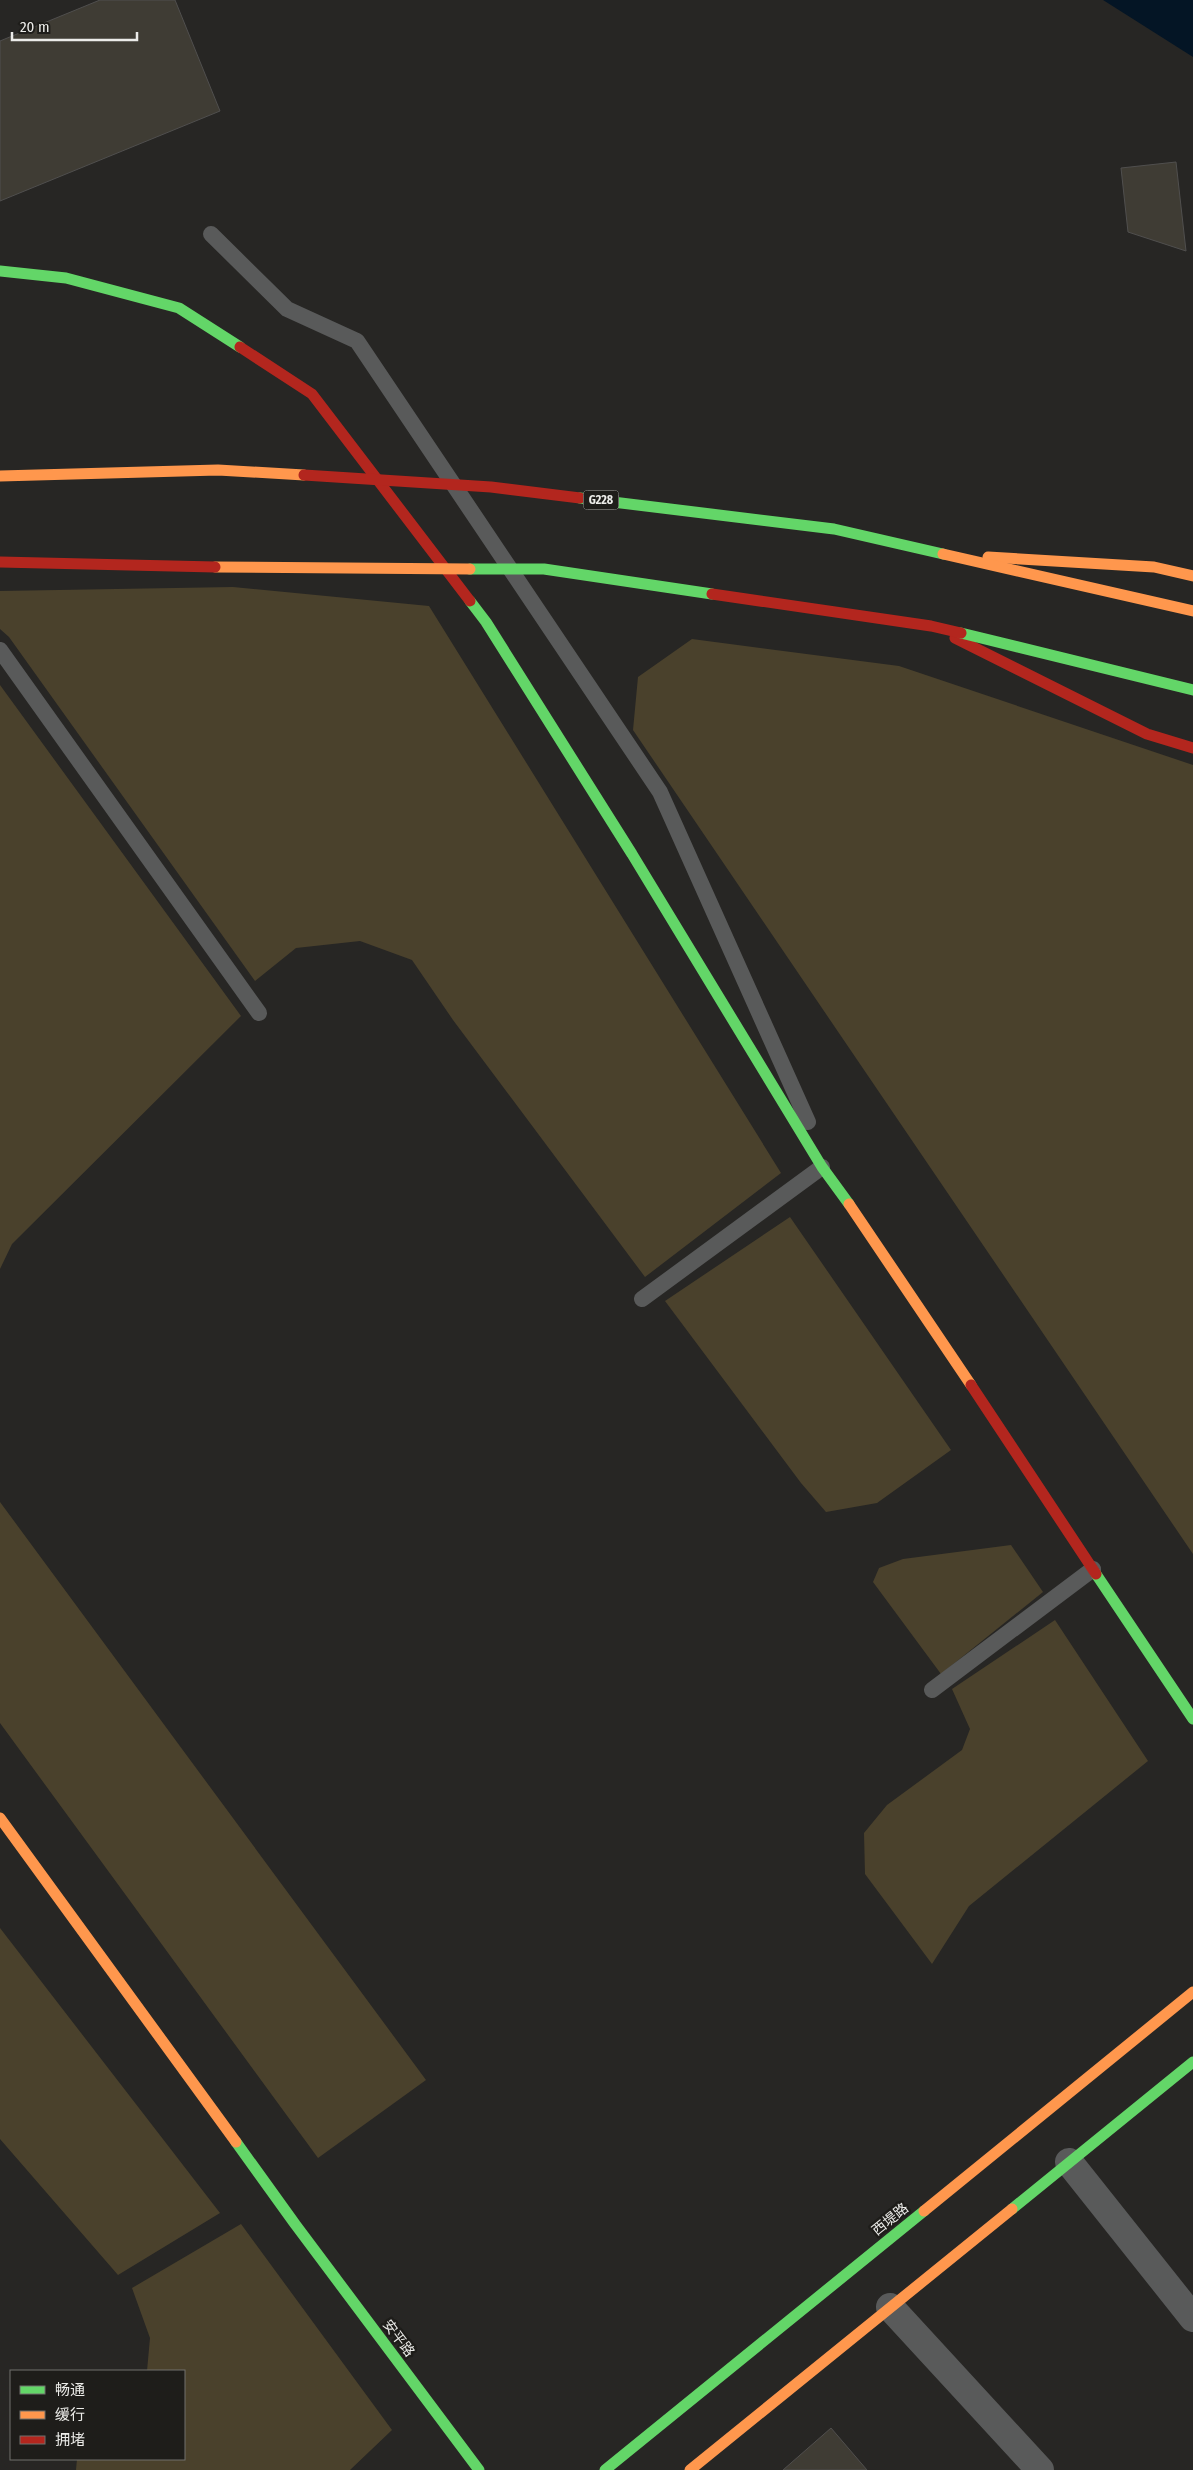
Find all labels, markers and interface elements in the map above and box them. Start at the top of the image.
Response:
scale bar [12,10,138,42]
text: 20 m [20,18,50,36]
road number: G228 [584,490,618,510]
street label: 西堤路 [869,2200,912,2239]
street label: 安平路 [379,2316,418,2360]
legend [10,2370,185,2460]
text: 畅通 [55,2381,85,2399]
text: 缓行 [55,2406,85,2424]
text: 拥堵 [55,2431,85,2449]

